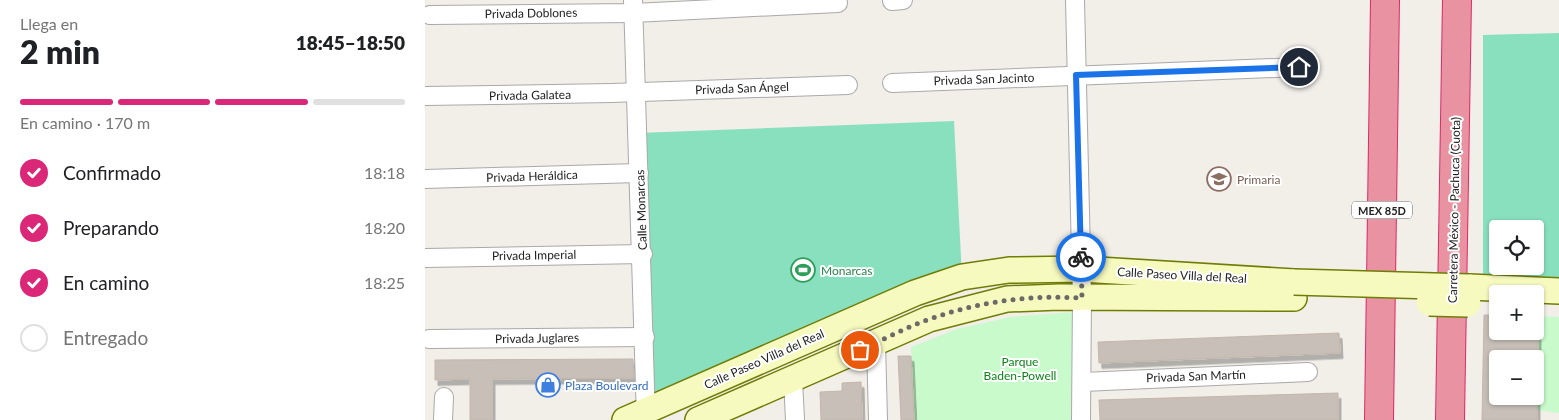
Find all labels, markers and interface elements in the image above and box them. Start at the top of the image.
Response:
street label: Privada Doblones [485,5,577,21]
text: Llega en [20,14,78,33]
text: 18:45–18:50 [296,31,405,54]
text: 2 min [20,32,100,71]
pin [1278,46,1320,88]
icon: home [1285,53,1313,81]
street label: Privada San Jacinto [933,70,1035,88]
street label: Privada San Ángel [695,79,789,97]
street label: Privada Galatea [489,87,571,103]
text: En camino · 170 m [20,113,150,132]
street label: Carretera México - Pachuca (Cuota) [1445,117,1463,303]
icon: check [20,159,48,187]
text: Confirmado [63,161,161,184]
text: 18:18 [364,163,405,182]
school or university icon: Primaria [1206,166,1232,192]
street label: Privada Heráldica [486,167,578,185]
street label: Calle Monarcas [632,170,650,250]
place label: Primaria [1237,172,1280,187]
road number: MEX 85D [1352,202,1412,218]
icon: check [20,214,48,242]
text: Preparando [63,216,159,239]
text: 18:20 [364,218,405,237]
map controls [1489,220,1544,405]
button: locate [1489,220,1544,275]
courier [1056,232,1106,282]
icon: bike [1067,243,1095,271]
street label: Privada Imperial [492,247,576,263]
sports icon: Monarcas [790,257,816,283]
place label: Monarcas [821,263,872,278]
street label: Calle Paseo Villa del Real [1117,264,1247,286]
icon: check [20,269,48,297]
text: En camino [63,271,149,294]
text: 18:25 [364,273,405,292]
button: + [1489,285,1544,340]
text: Entregado [63,326,148,349]
street label: Calle Paseo Villa del Real [702,326,826,392]
pin [839,329,881,371]
street label: Privada Juglares [495,330,579,346]
icon: bag [846,336,874,364]
button: − [1489,350,1544,405]
park label: Parque Baden-Powell [984,354,1056,383]
street label: Privada San Martín [1146,367,1246,385]
shop icon: Plaza Boulevard [535,372,561,398]
place label: Plaza Boulevard [565,378,649,393]

